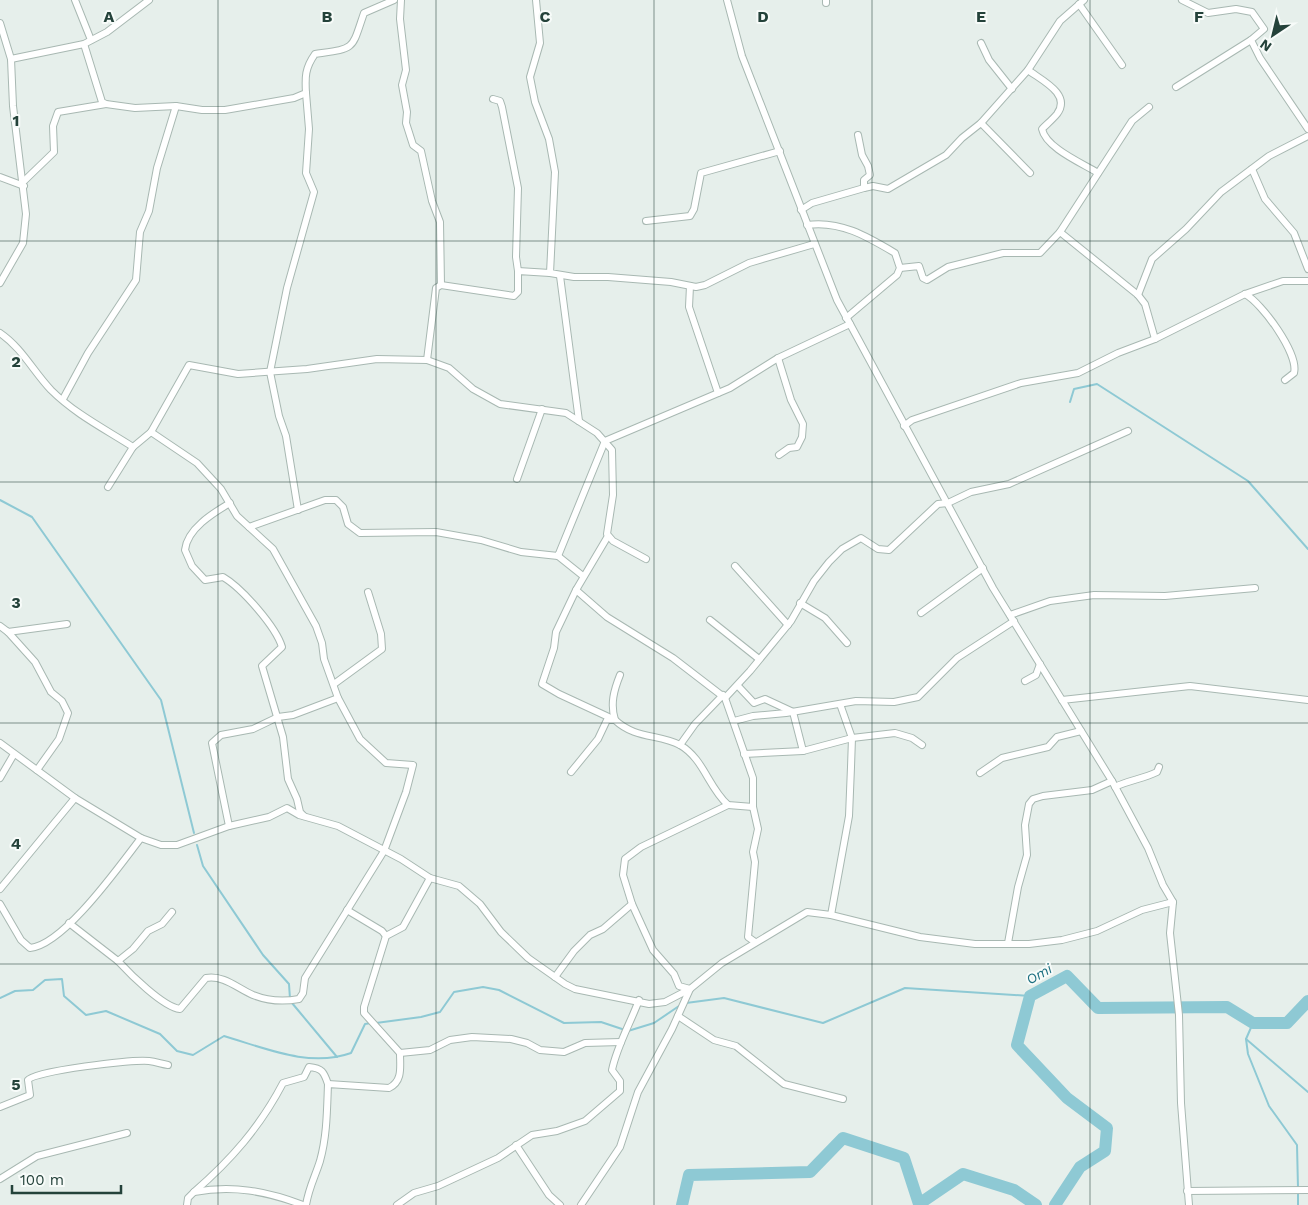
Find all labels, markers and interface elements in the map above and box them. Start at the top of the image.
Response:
text: A [104,7,115,26]
text: B [322,7,333,26]
text: C [540,7,551,26]
text: D [757,7,769,26]
text: E [976,7,986,26]
text: F [1194,7,1204,26]
north arrow [1248,10,1298,60]
text: N [1257,36,1274,55]
text: 1 [13,111,19,130]
text: 2 [11,352,21,371]
text: 3 [11,593,21,612]
text: 4 [11,834,21,853]
water label: Omi [1023,960,1055,988]
text: 5 [11,1075,21,1094]
scale bar [12,1162,121,1194]
text: 100 m [20,1171,64,1189]

